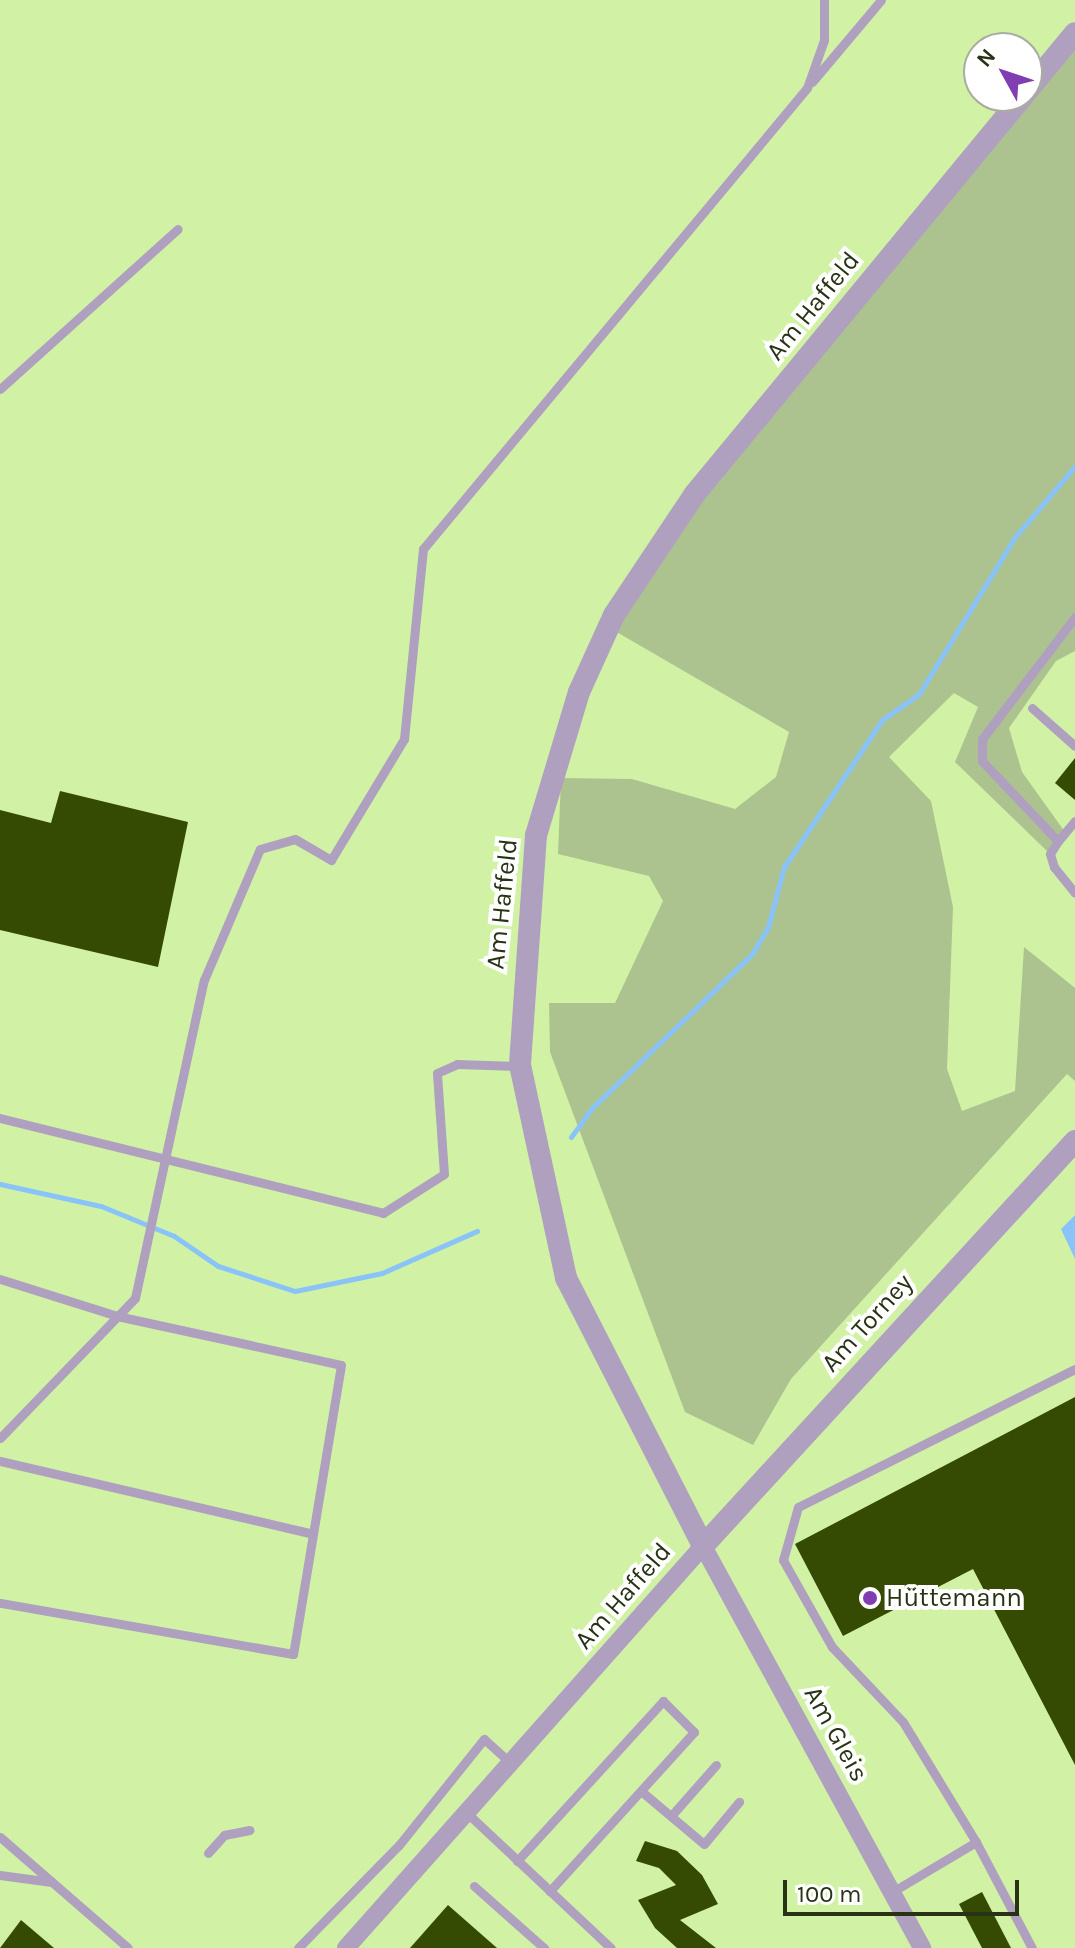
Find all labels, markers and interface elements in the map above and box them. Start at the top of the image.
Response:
north arrow [963,32,1043,112]
text: N [971,43,1001,72]
street label: Am Haffeld [760,245,866,367]
street label: Am Haffeld [480,837,524,971]
street label: Am Torney [815,1268,919,1378]
street label: Am Haffeld [568,1536,678,1656]
place label: Hüttemann [886,1582,1022,1614]
marker: Hüttemann [861,1589,879,1607]
street label: Am Gleis [797,1681,875,1787]
scale bar [787,1864,1023,1914]
text: 100 m [797,1880,862,1908]

